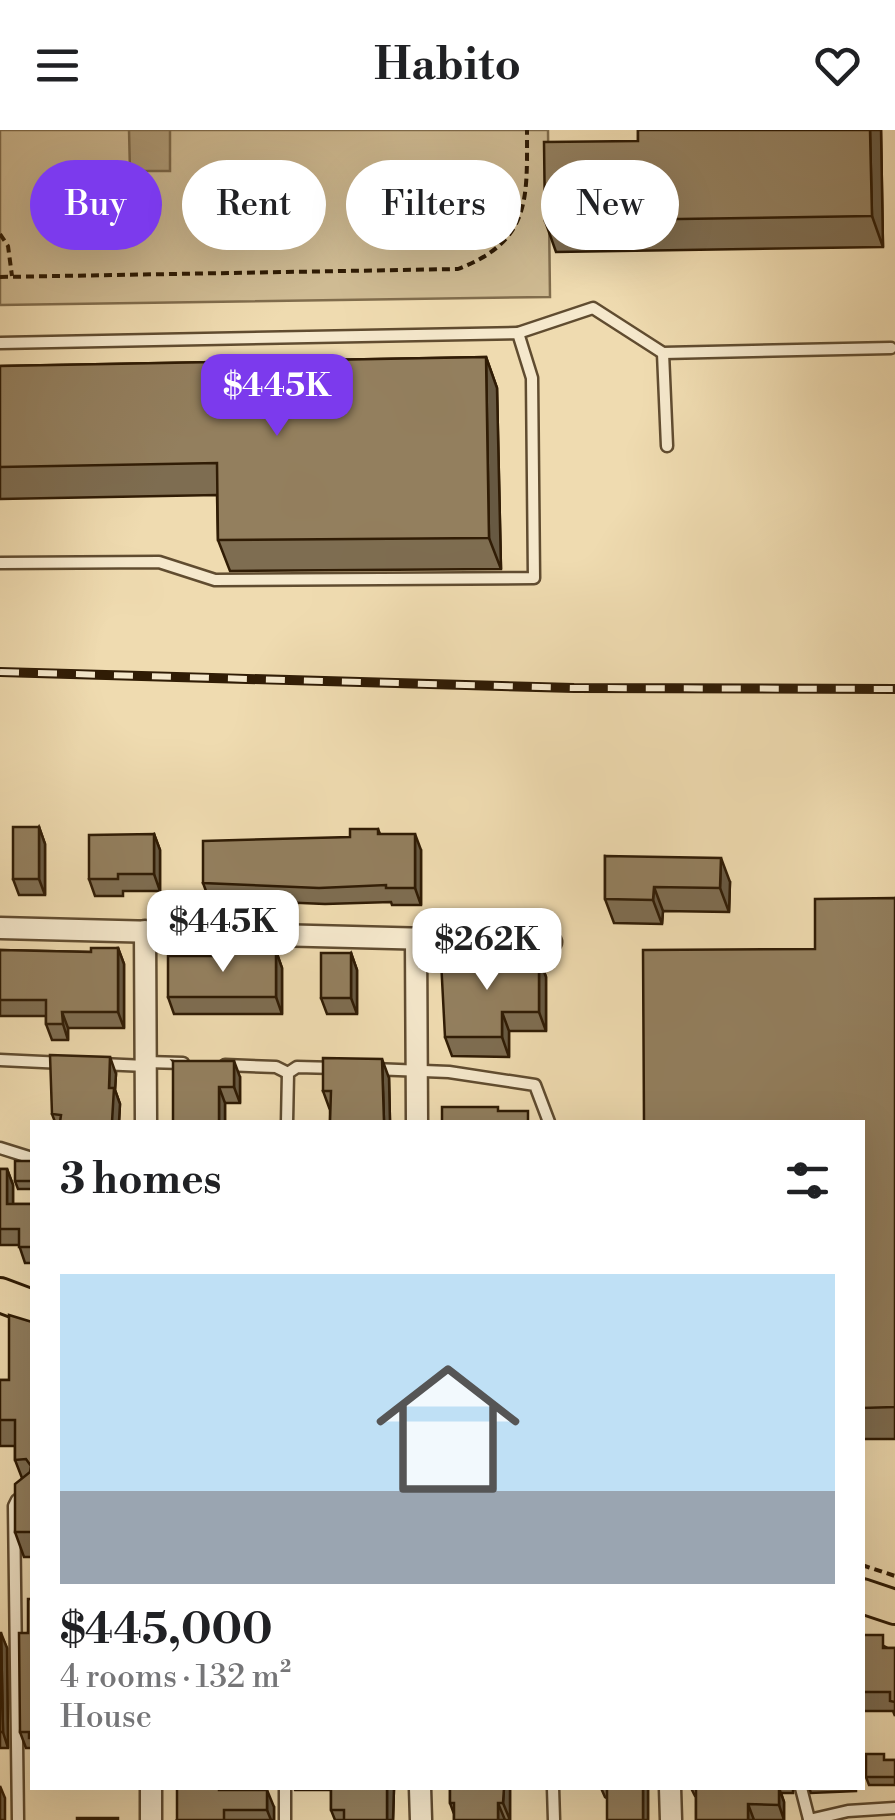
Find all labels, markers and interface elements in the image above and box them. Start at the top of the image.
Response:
text: Habito [374,37,521,94]
icon: menu [30,38,85,93]
icon: heart [810,38,865,93]
chip: Buy [30,160,162,250]
chip: Rent [182,160,326,250]
chip: Filters [346,160,521,250]
chip: New [541,160,679,250]
pin: $445K [207,354,347,439]
text: $445K [223,366,331,406]
pin: $445K [153,890,293,975]
text: $445K [169,902,277,942]
pin: $262K [417,908,557,993]
text: $262K [434,920,540,960]
icon: filters [780,1153,835,1208]
text: 3 homes [60,1154,222,1207]
icon: home [358,1339,538,1519]
text: $445,000 [60,1604,272,1657]
text: 4 rooms · 132 m² [60,1657,291,1697]
text: House [60,1697,152,1737]

